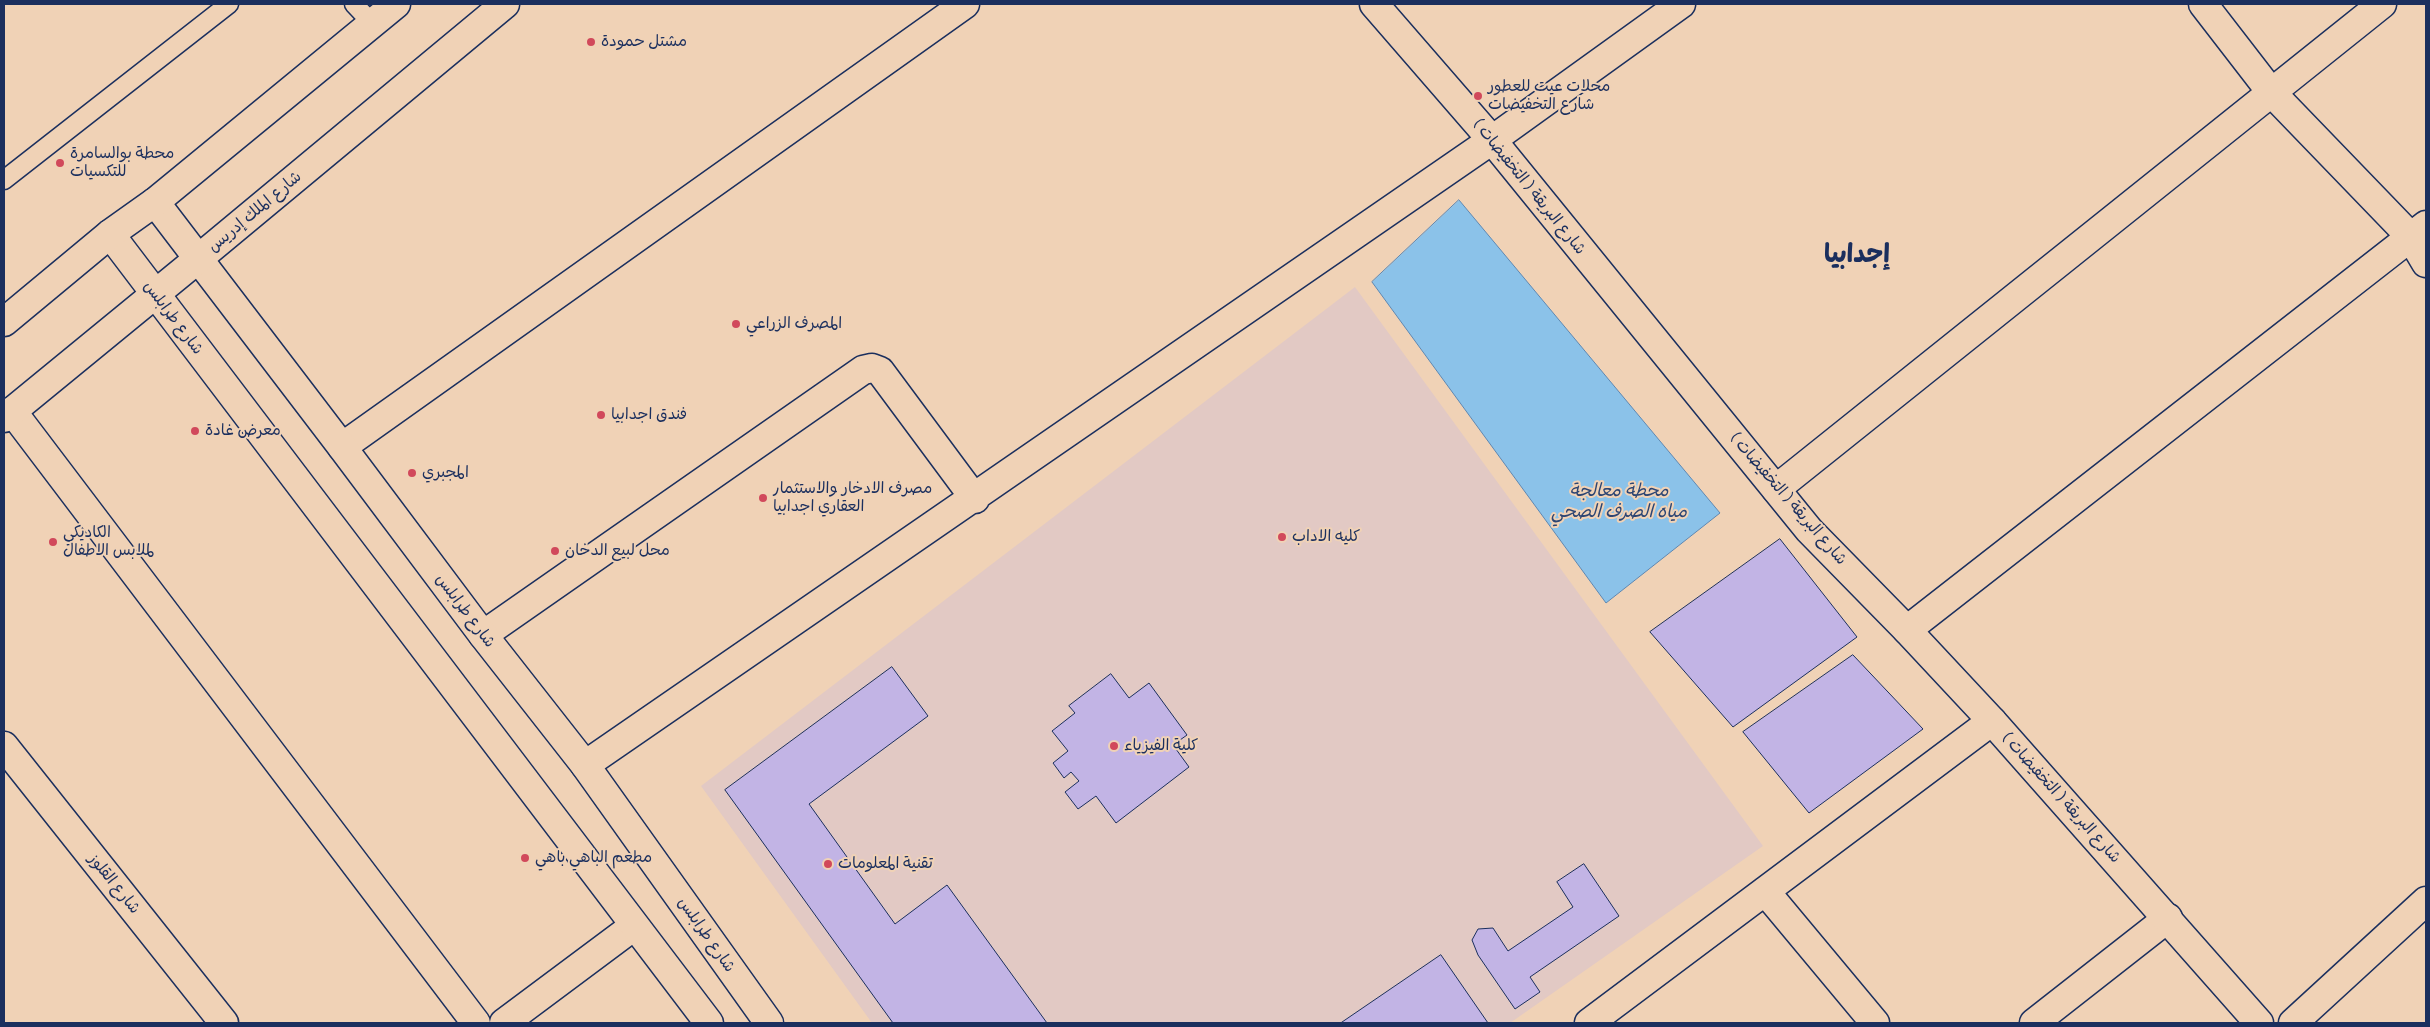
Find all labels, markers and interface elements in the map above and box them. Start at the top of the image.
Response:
place label: مشتل حمودة [601,32,687,52]
marker: مشتل حمودة [585,36,597,48]
place label: محلات عيت للعطور شارع التخفيضات [1488,77,1610,115]
marker: محلات عيت للعطور شارع التخفيضات [1472,90,1484,102]
street label: شارع البريقة ( التخفيضات ) [1468,115,1590,259]
place label: محطة بوالسامرة للتكسيات [70,144,174,182]
marker: محطة بوالسامرة للتكسيات [54,157,66,169]
street label: شارع الملك إدريس [204,167,306,257]
district label: إجدابيا [1824,239,1890,271]
street label: شارع طرابلس [139,277,207,359]
place label: المصرف الزراعي [746,314,842,334]
marker: المصرف الزراعي [730,318,742,330]
place label: فندق اجدابيا [611,405,687,425]
marker: فندق اجدابيا [595,409,607,421]
place label: معرض غادة [205,421,281,441]
marker: معرض غادة [189,425,201,437]
street label: شارع البريقة ( التخفيضات ) [1725,429,1851,569]
place label: المجبري [422,463,469,483]
marker: المجبري [406,467,418,479]
place label: مصرف الادخار والاستثمار العقاري اجدابيا [773,479,932,517]
water label: محطة معالجة مياه الصرف الصحي [1551,480,1687,522]
marker: مصرف الادخار والاستثمار العقاري اجدابيا [757,492,769,504]
place label: الكاديكي لملابس الاطفال [63,523,154,561]
place label: كليه الاداب [1292,527,1360,547]
marker: كليه الاداب [1276,531,1288,543]
marker: الكاديكي لملابس الاطفال [47,536,59,548]
place label: محل لبيع الدخان [565,541,670,561]
marker: محل لبيع الدخان [549,545,561,557]
street label: شارع طرابلس [431,570,499,652]
street label: شارع البريقة ( التخفيضات ) [1997,729,2125,867]
place label: كلية الفيزياء [1124,736,1198,756]
marker: كلية الفيزياء [1108,740,1120,752]
place label: مطعم الباهي باهي [535,848,652,868]
street label: شارع القلوز [84,850,144,918]
marker: مطعم الباهي باهي [519,852,531,864]
place label: تقنية المعلومات [838,854,933,874]
marker: تقنية المعلومات [822,858,834,870]
street label: شارع طرابلس [673,894,739,976]

